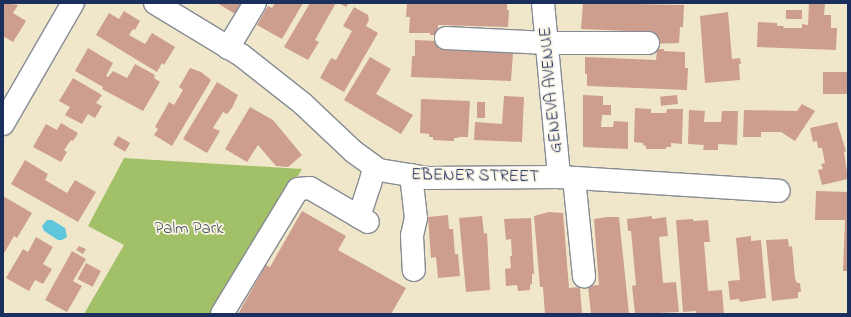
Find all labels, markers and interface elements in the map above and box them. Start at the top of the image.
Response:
street label: GENEVA AVENUE [535,26,567,154]
street label: EBENER STREET [411,165,539,187]
park label: Palm Park [154,219,224,239]

